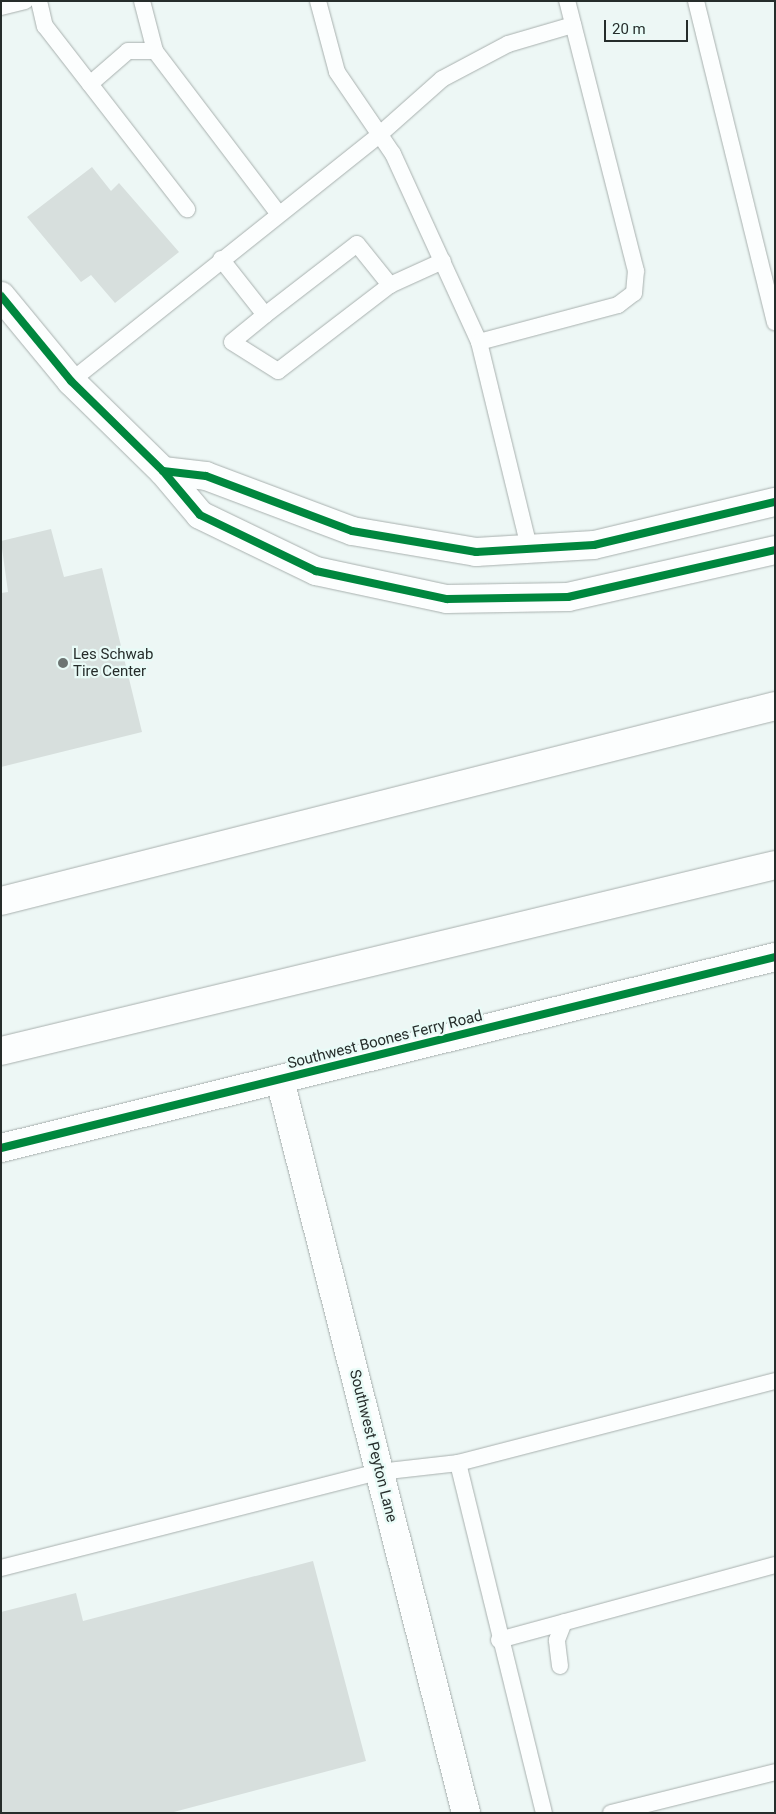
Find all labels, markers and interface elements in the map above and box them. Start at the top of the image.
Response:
scale bar [606,10,690,42]
text: 20 m [612,20,646,38]
place label: Les Schwab Tire Center [73,645,153,680]
marker: Les Schwab Tire Center [57,657,69,669]
street label: Southwest Boones Ferry Road [286,1007,484,1073]
street label: Southwest Peyton Lane [345,1368,401,1524]

